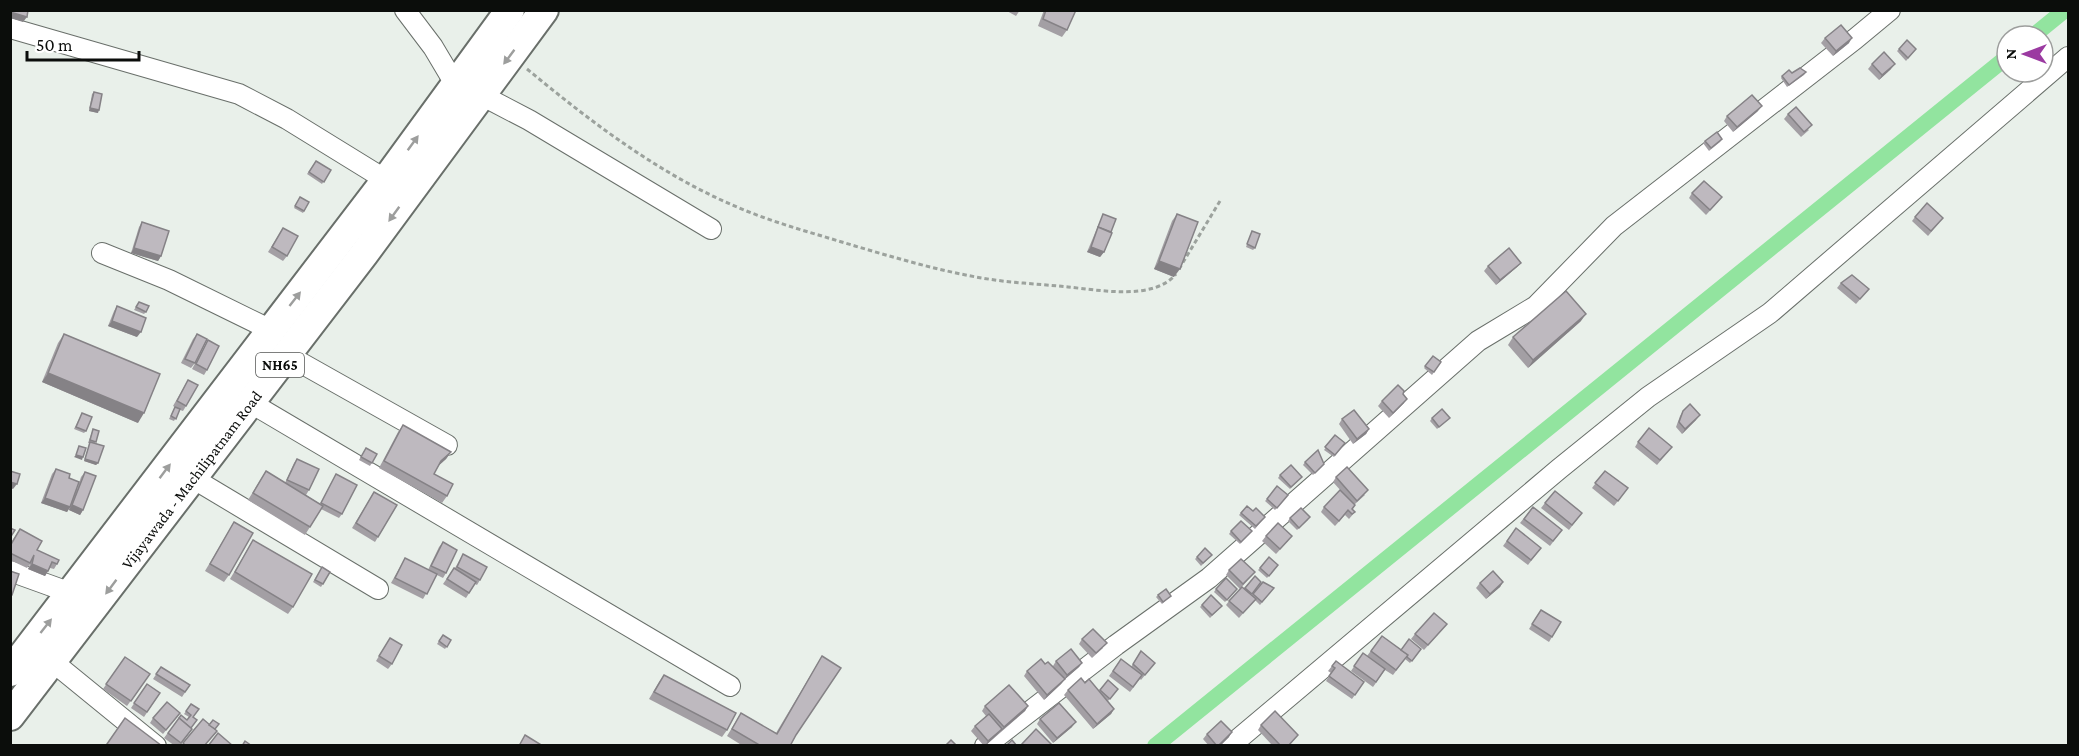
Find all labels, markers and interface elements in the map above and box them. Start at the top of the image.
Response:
scale bar [27,24,140,62]
north arrow [1995,24,2055,84]
text: 50 m [36,35,73,55]
text: N [2002,48,2019,59]
one-way arrow [504,50,516,65]
one-way arrow [407,136,419,152]
one-way arrow [388,207,400,222]
one-way arrow [289,291,301,306]
road number: NH65 [256,353,304,377]
street label: Vijayawada - Machilipatnam Road [118,387,265,572]
one-way arrow [158,463,170,478]
one-way arrow [105,580,117,595]
one-way arrow [40,618,52,633]

